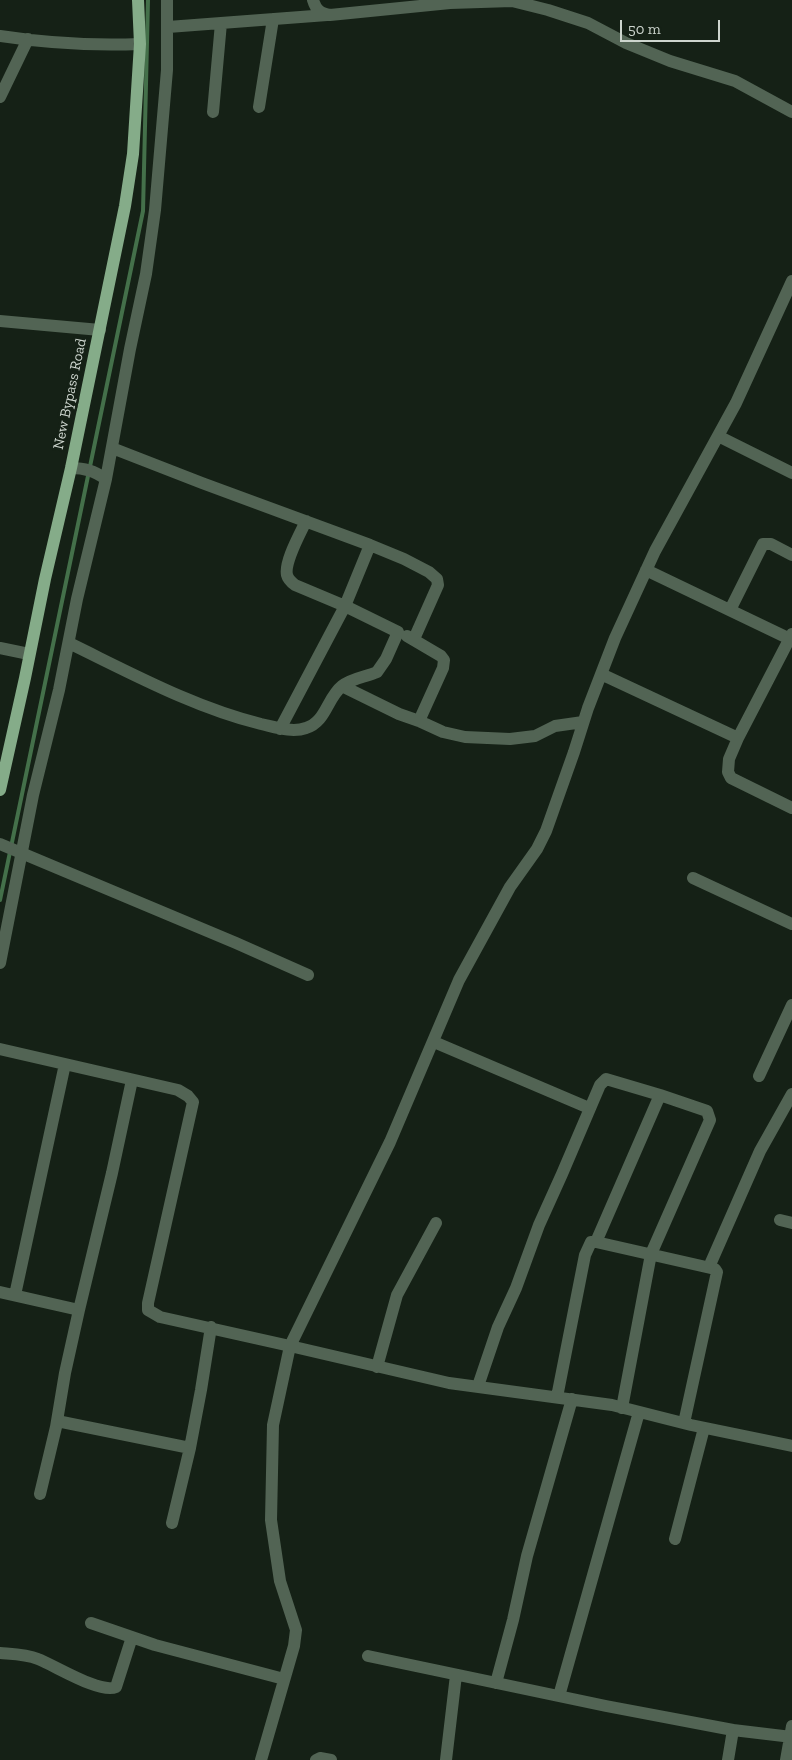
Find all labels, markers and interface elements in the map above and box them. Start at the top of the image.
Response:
scale bar [622,10,722,42]
text: 50 m [628,20,661,38]
street label: New Bypass Road [49,337,91,451]

